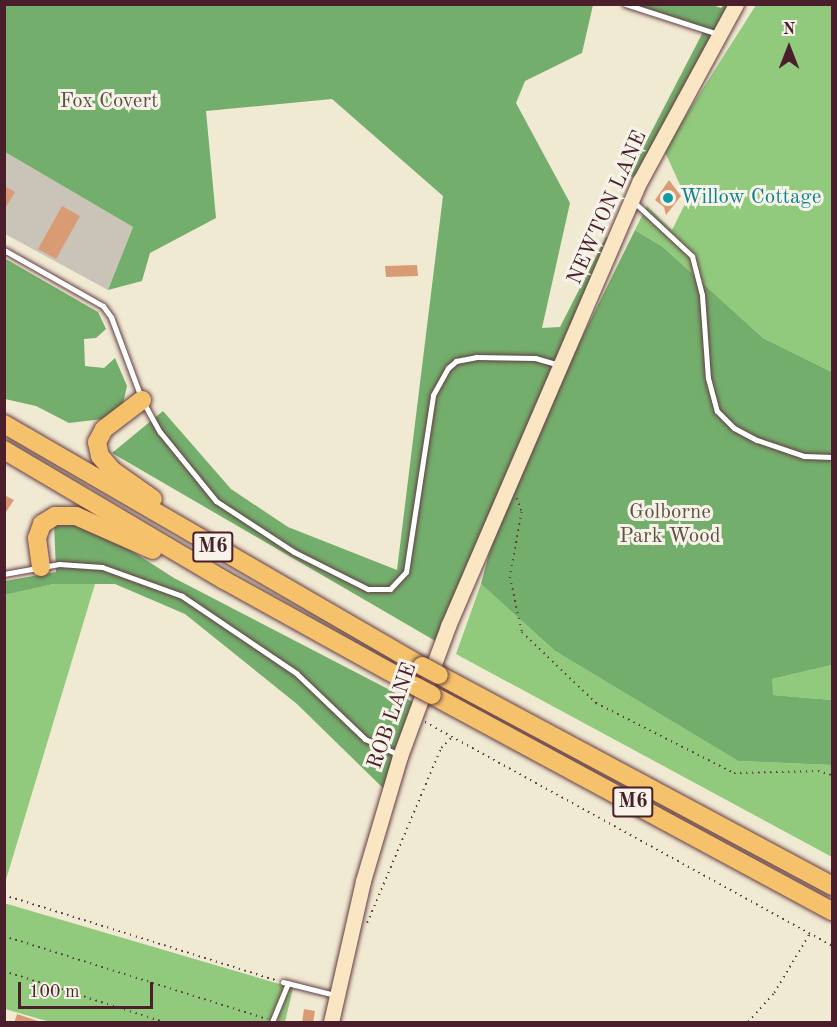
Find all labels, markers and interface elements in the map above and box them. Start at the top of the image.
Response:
north arrow [759,18,819,78]
text: N [783,22,795,38]
park label: Fox Covert [60,89,158,115]
street label: NEWTON LANE [563,127,653,289]
place label: Willow Cottage [680,185,821,211]
marker: Willow Cottage [661,191,675,205]
park label: Golborne Park Wood [619,500,721,550]
road number: M6 [192,530,234,564]
street label: ROB LANE [363,659,423,773]
road number: M6 [612,785,654,819]
scale bar [21,970,156,1008]
text: 100 m [29,983,80,1001]

